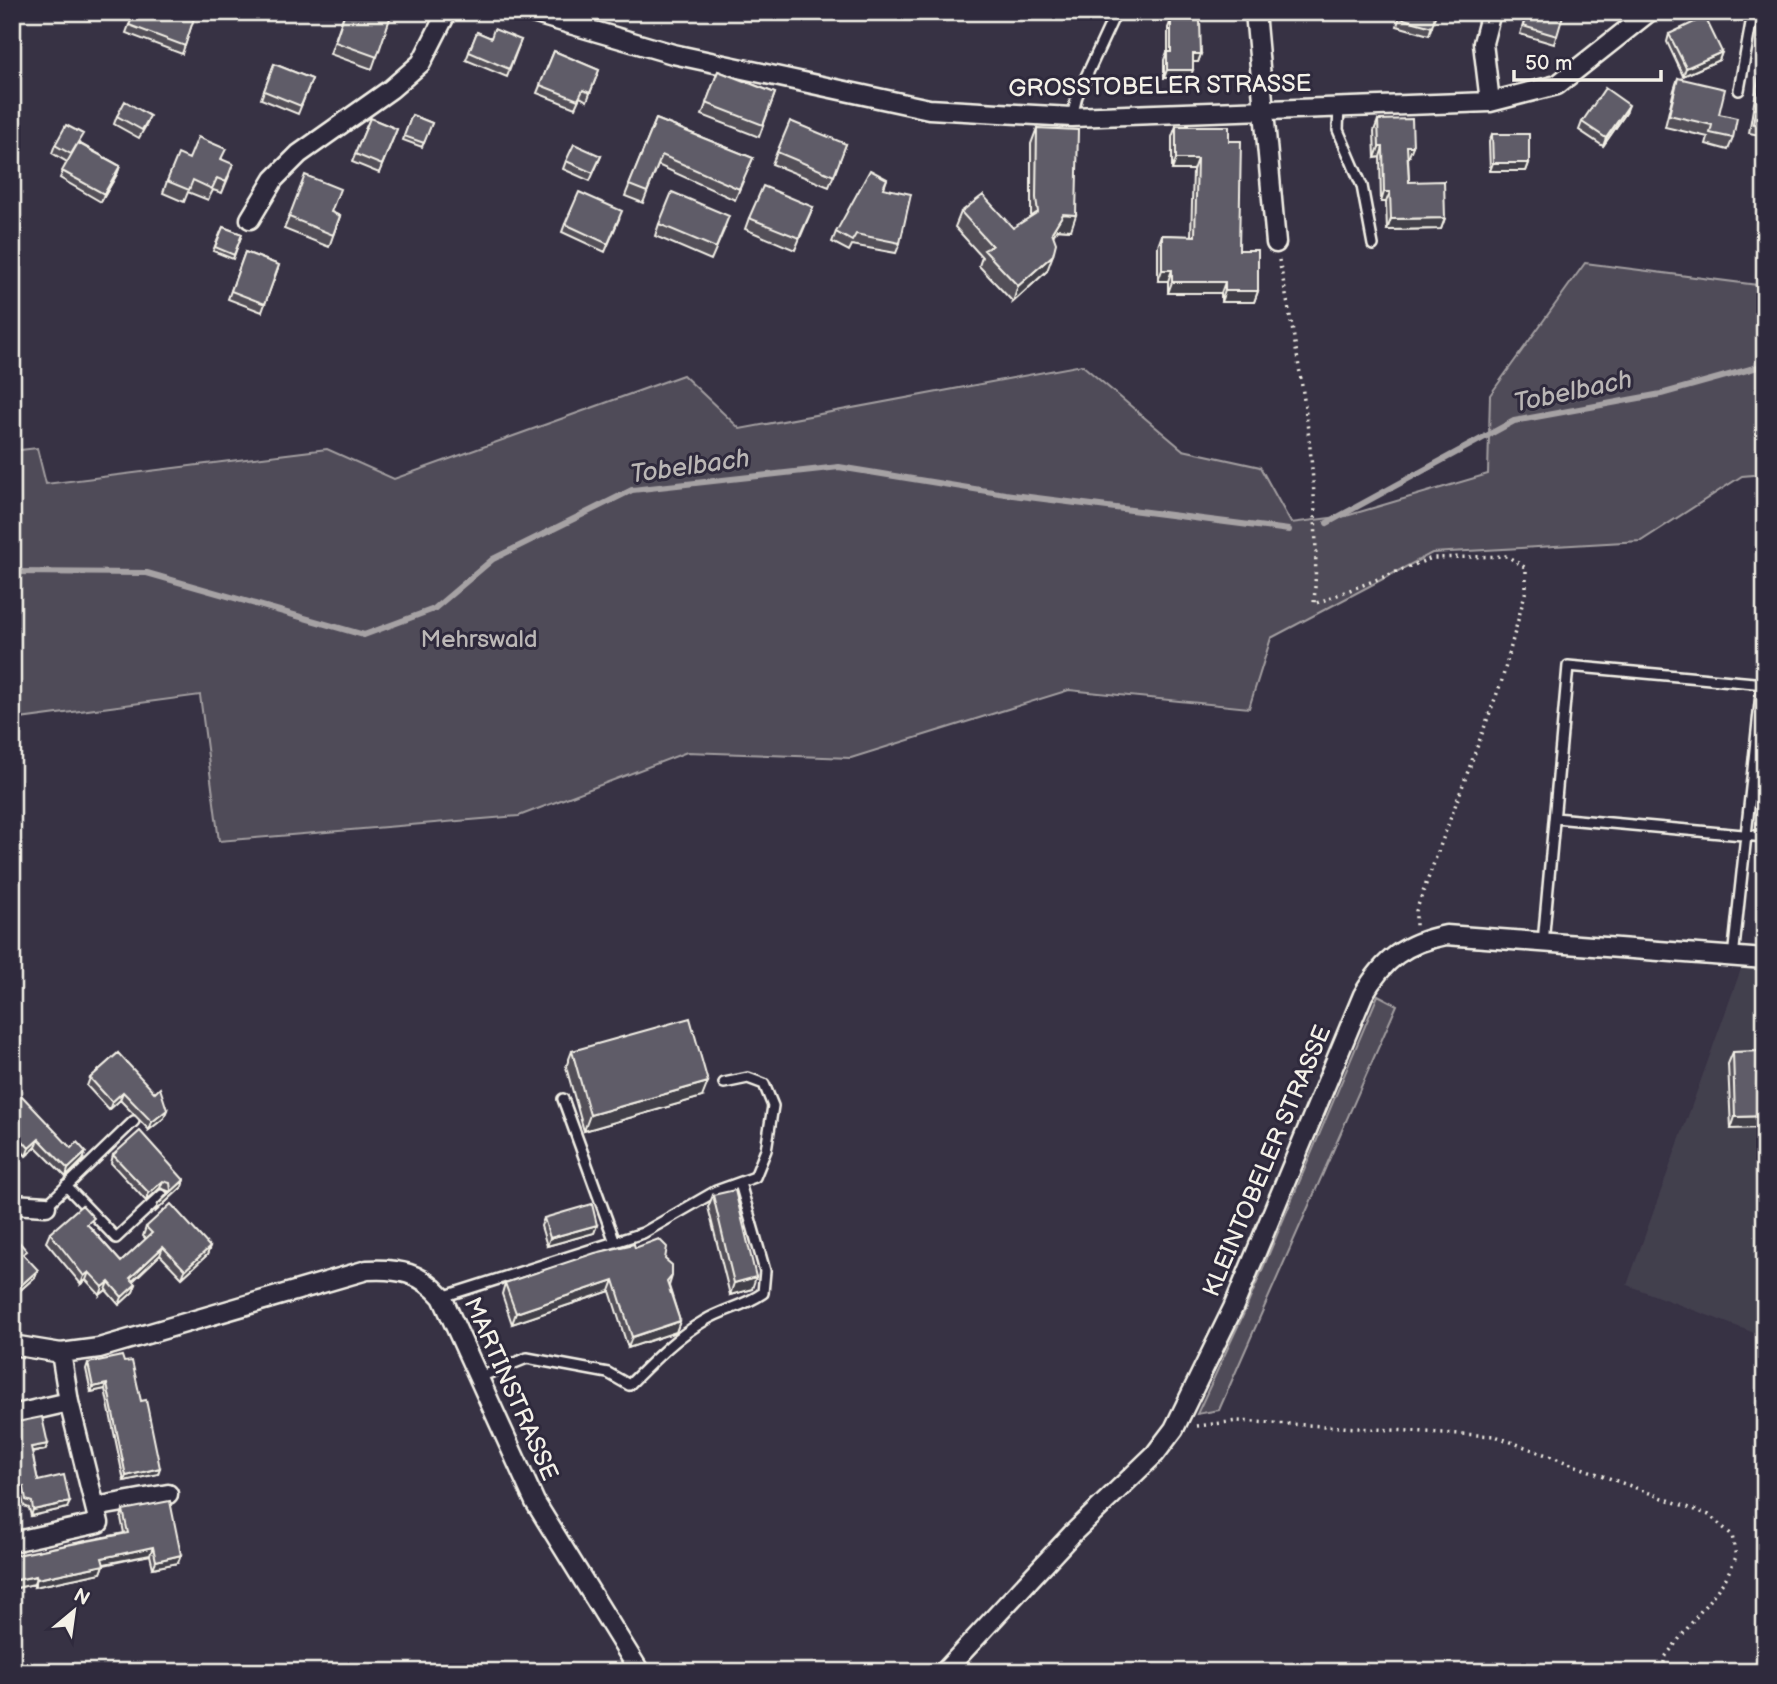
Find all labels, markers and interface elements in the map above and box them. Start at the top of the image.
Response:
scale bar [1514,38,1662,82]
text: 50 m [1525,51,1572,76]
street label: GROSSTOBELER STRASSE [1008,69,1312,103]
water label: Tobelbach [1511,364,1635,420]
water label: Tobelbach [628,443,752,491]
park label: Mehrswald [420,625,538,654]
street label: KLEINTOBELER STRASSE [1197,1021,1337,1301]
street label: MARTINSTRASSE [458,1293,564,1485]
north arrow [38,1576,108,1646]
text: N [70,1584,93,1611]

